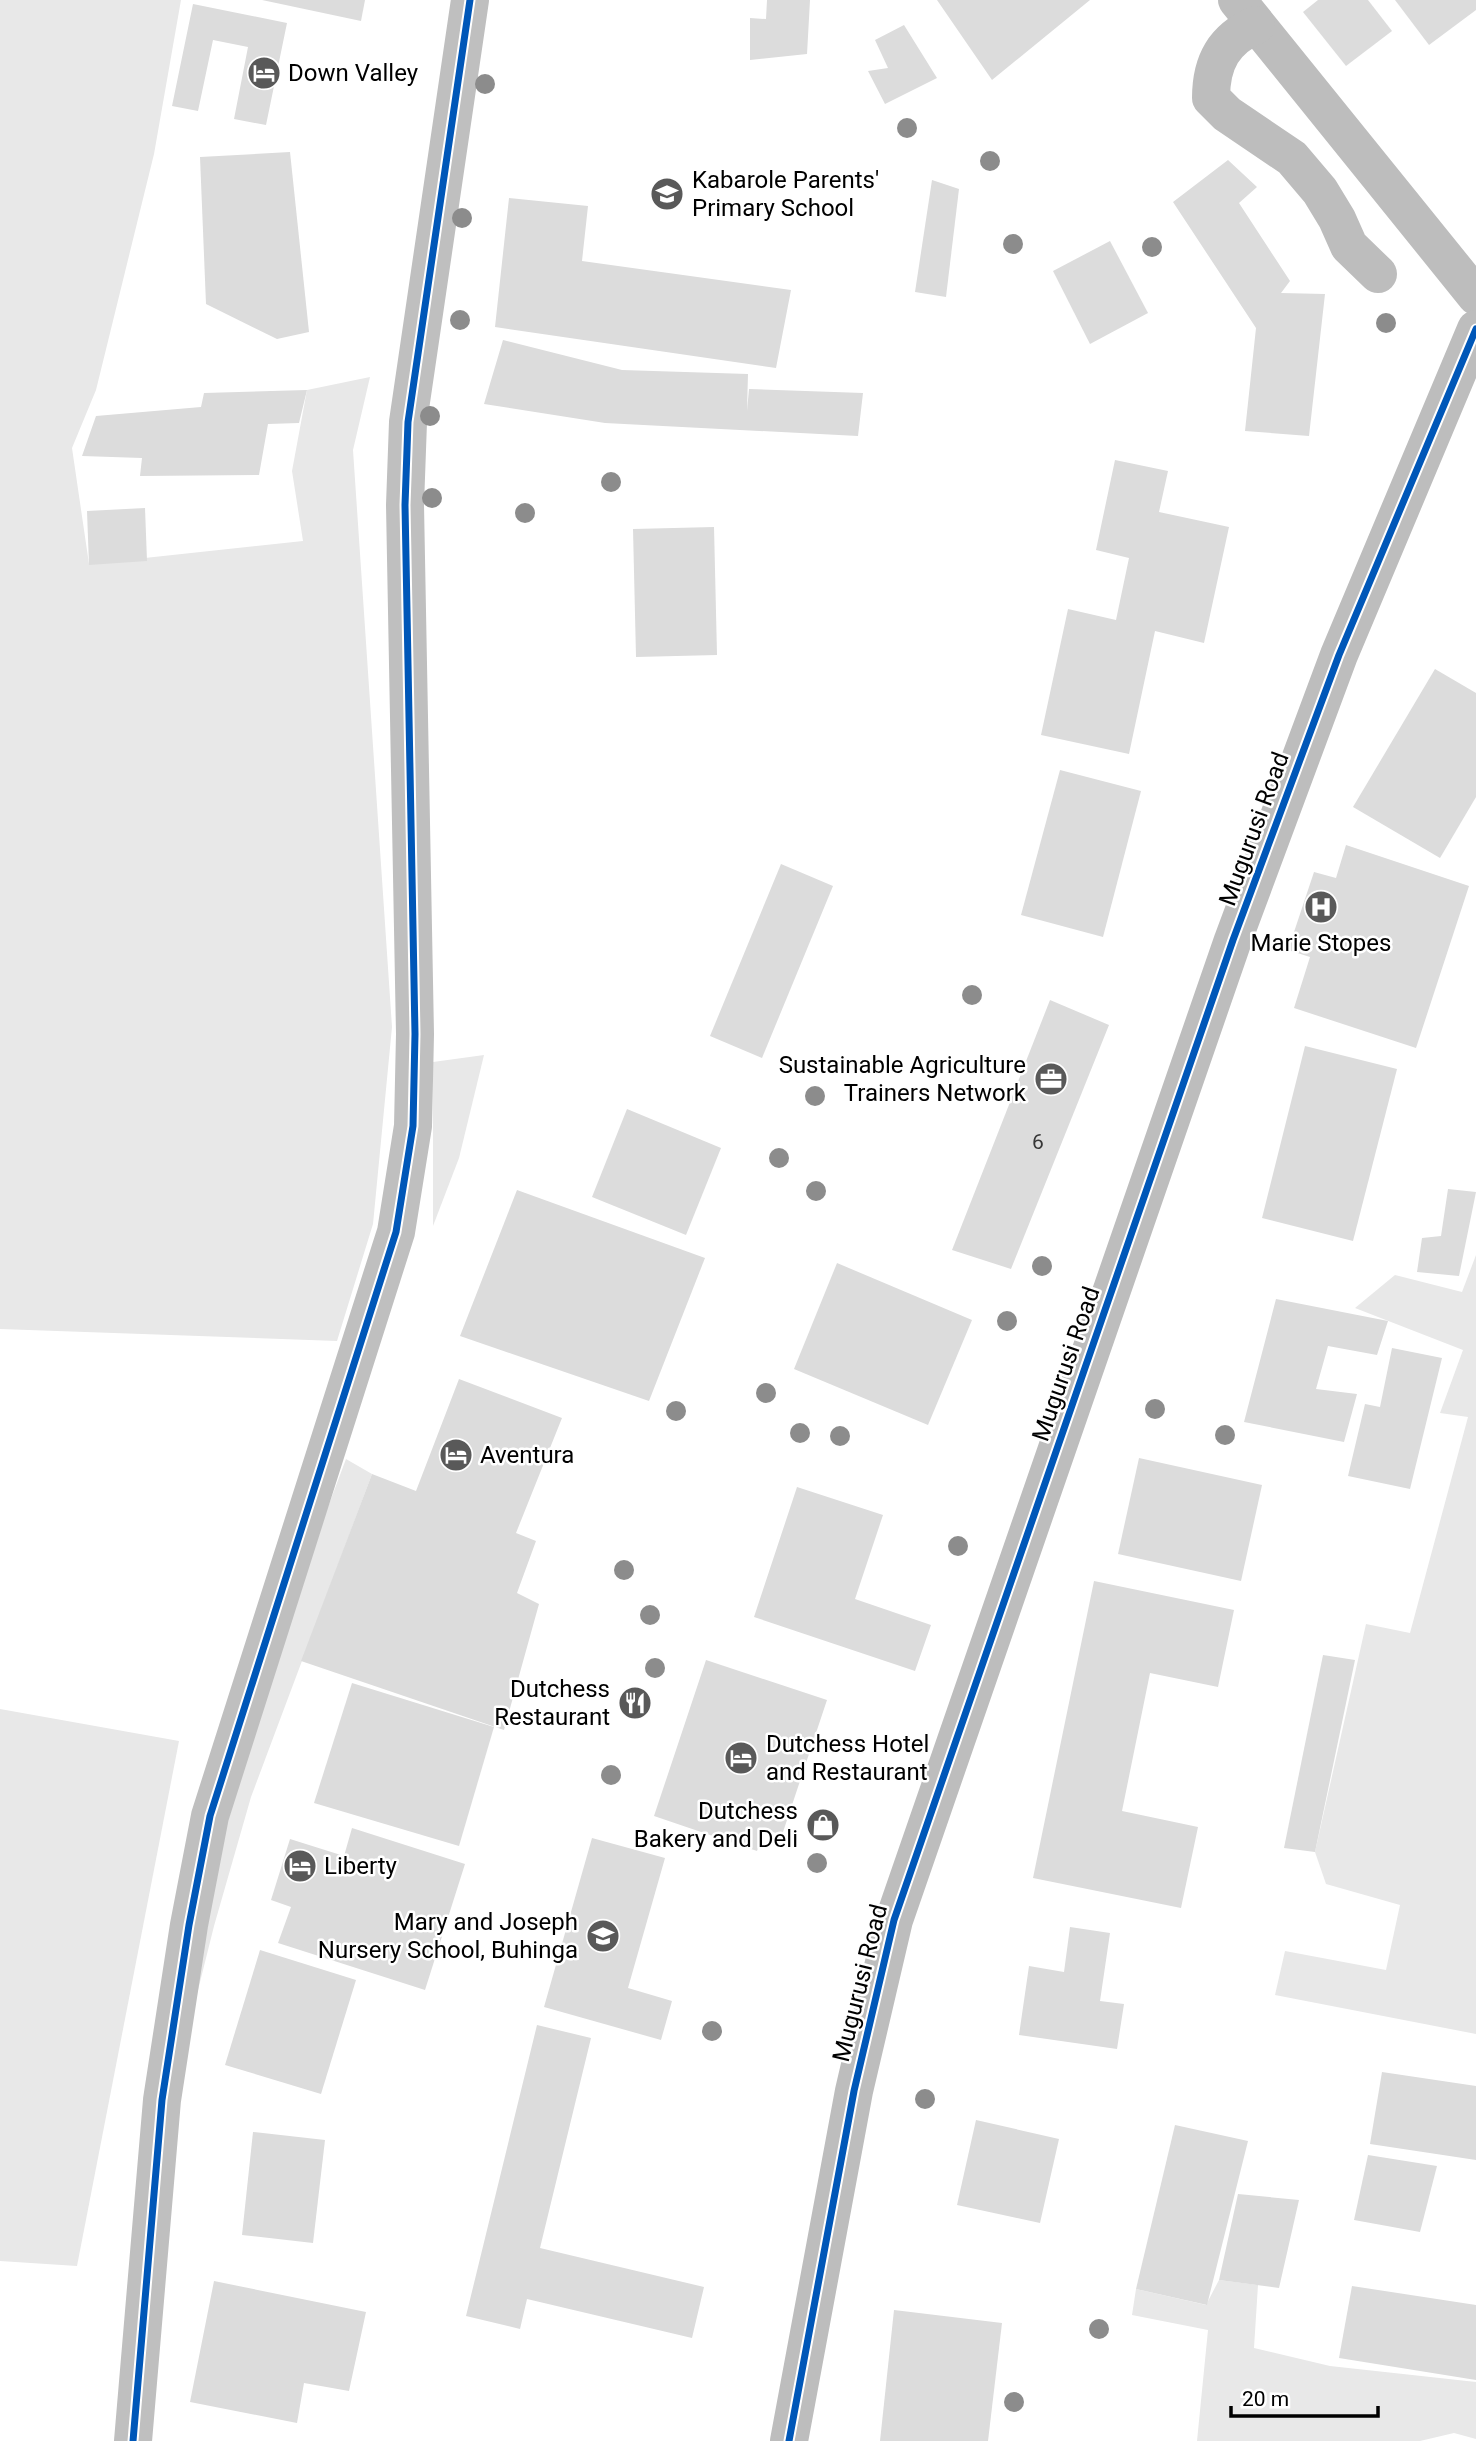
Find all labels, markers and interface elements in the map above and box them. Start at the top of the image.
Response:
hotel icon: Down Valley [245,54,283,92]
place label: Down Valley [288,59,419,87]
place label: Kabarole Parents' Primary School [692,166,879,222]
school or university icon: Kabarole Parents' Primary School [648,175,686,213]
street label: Mugurusi Road [1213,748,1295,910]
hospital icon: Marie Stopes [1302,888,1340,926]
place label: Marie Stopes [1251,929,1391,957]
place label: Sustainable Agriculture Trainers Network [779,1051,1027,1107]
office icon: Sustainable Agriculture Trainers Network [1032,1060,1070,1098]
house number: 6 [1032,1130,1044,1154]
street label: Mugurusi Road [1026,1283,1106,1445]
hotel icon: Aventura [437,1436,475,1474]
place label: Aventura [480,1441,574,1469]
place label: Dutchess Restaurant [494,1675,610,1731]
restaurant icon: Dutchess Restaurant [616,1684,654,1722]
place label: Dutchess Hotel and Restaurant [766,1730,929,1786]
hotel icon: Dutchess Hotel and Restaurant [722,1739,760,1777]
place label: Dutchess Bakery and Deli [634,1797,798,1853]
shop icon: Dutchess Bakery and Deli [804,1806,842,1844]
hotel icon: Liberty [281,1847,319,1885]
place label: Liberty [324,1852,398,1880]
street label: Mugurusi Road [827,1901,893,2065]
place label: Mary and Joseph Nursery School, Buhinga [318,1908,578,1964]
school or university icon: Mary and Joseph Nursery School, Buhinga [584,1917,622,1955]
scale bar [1231,2374,1378,2418]
text: 20 m [1242,2387,1289,2411]

